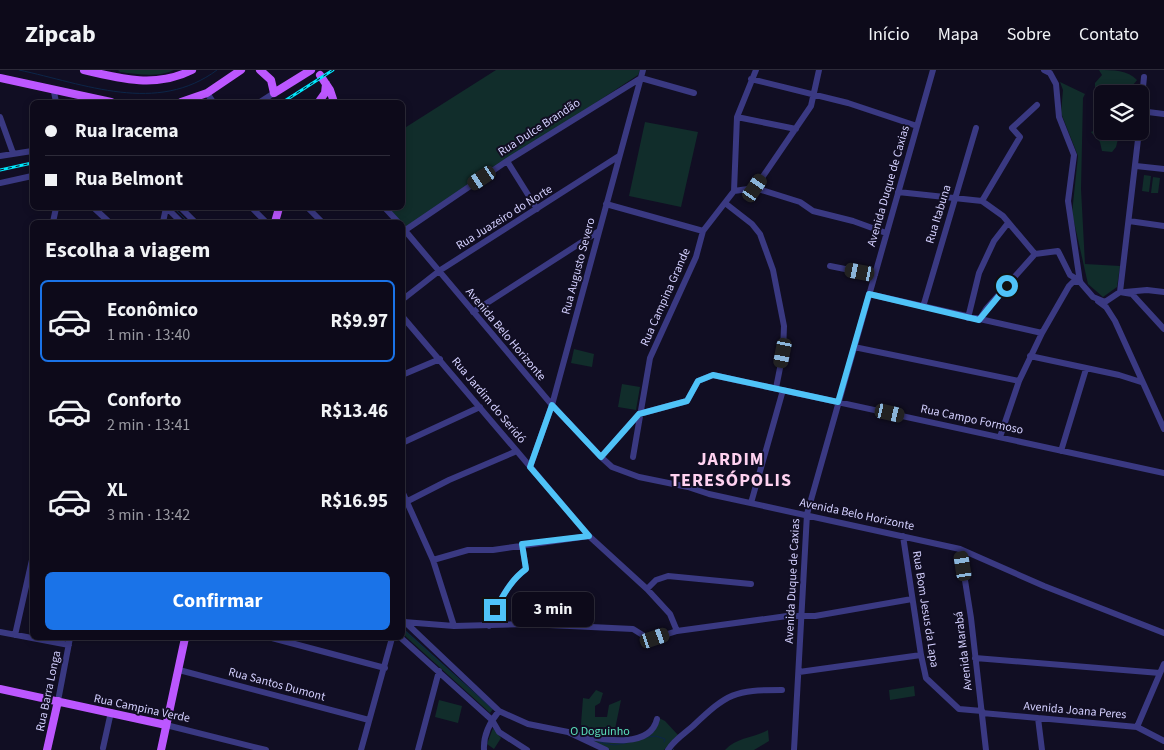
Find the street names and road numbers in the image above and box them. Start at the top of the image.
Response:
street label: Rua Dulce Brandão [495,94,584,160]
street label: Avenida Duque de Caxias [863,124,914,249]
street label: Rua Juazeiro do Norte [453,181,556,254]
street label: Rua Itabuna [921,183,955,246]
street label: Rua Augusto Severo [557,216,600,316]
street label: Rua Campina Grande [636,245,695,349]
street label: Avenida Belo Horizonte [462,284,550,385]
street label: Rua Jardim do Seridó [447,354,530,447]
street label: Rua Campo Formoso [919,400,1025,439]
street label: Avenida Belo Horizonte [798,494,916,535]
street label: Avenida Duque de Caxias [781,518,804,644]
street label: Rua Bom Jesus da Lapa [908,550,943,669]
street label: Avenida Marabá [950,610,977,692]
street label: Rua Barra Longa [32,649,65,733]
street label: Rua Santos Dumont [227,663,327,706]
street label: Rua Campina Verde [92,690,192,727]
street label: Avenida Joana Peres [1023,698,1127,723]

